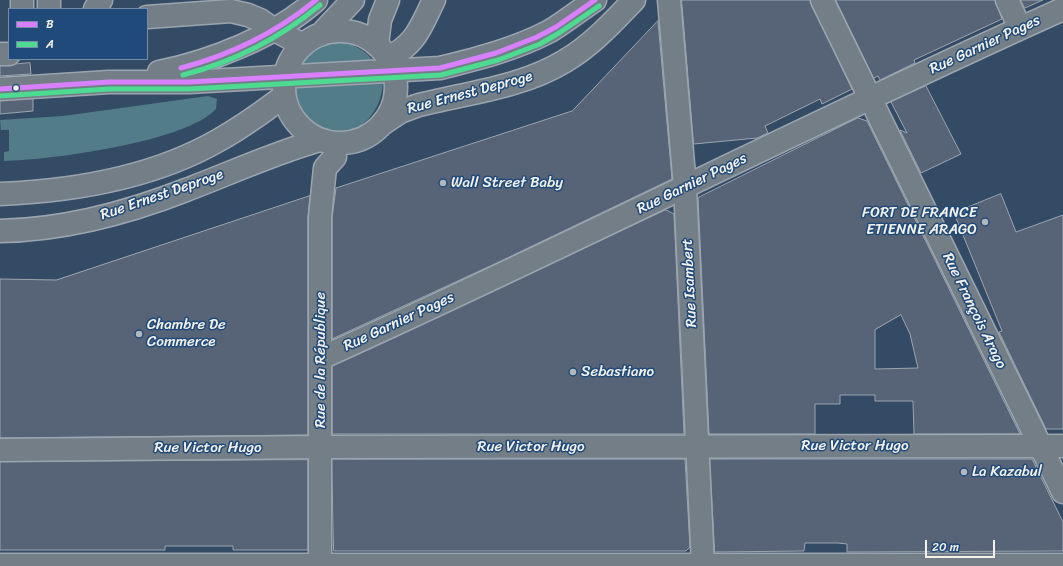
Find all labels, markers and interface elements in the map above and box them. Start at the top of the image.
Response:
legend [8,8,148,60]
street label: Rue Garnier Pages [927,11,1043,79]
text: B [46,13,54,35]
text: A [46,33,54,55]
street label: Rue Ernest Deproge [405,68,535,118]
unlabelled marker [11,83,21,93]
street label: Rue Garnier Pages [634,150,750,218]
street label: Rue Ernest Deproge [98,166,226,224]
place label: Wall Street Baby [451,174,563,192]
marker: Wall Street Baby [438,178,448,188]
place label: FORT DE FRANCE ETIENNE ARAGO [862,204,977,239]
marker: FORT DE FRANCE ETIENNE ARAGO [980,217,990,227]
street label: Rue Isambert [679,238,701,328]
street label: Rue François Arago [938,250,1010,372]
street label: Rue Garnier Pages [341,288,457,356]
street label: Rue de la République [312,292,330,428]
place label: Chambre De Commerce [147,316,226,351]
marker: Chambre De Commerce [134,329,144,339]
place label: Sebastiano [581,363,654,381]
marker: Sebastiano [568,367,578,377]
street label: Rue Victor Hugo [801,437,909,455]
street label: Rue Victor Hugo [477,438,585,456]
street label: Rue Victor Hugo [154,439,262,457]
place label: La Kazabul [972,463,1042,481]
marker: La Kazabul [959,467,969,477]
scale bar [927,532,997,558]
text: 20 m [932,536,959,558]

